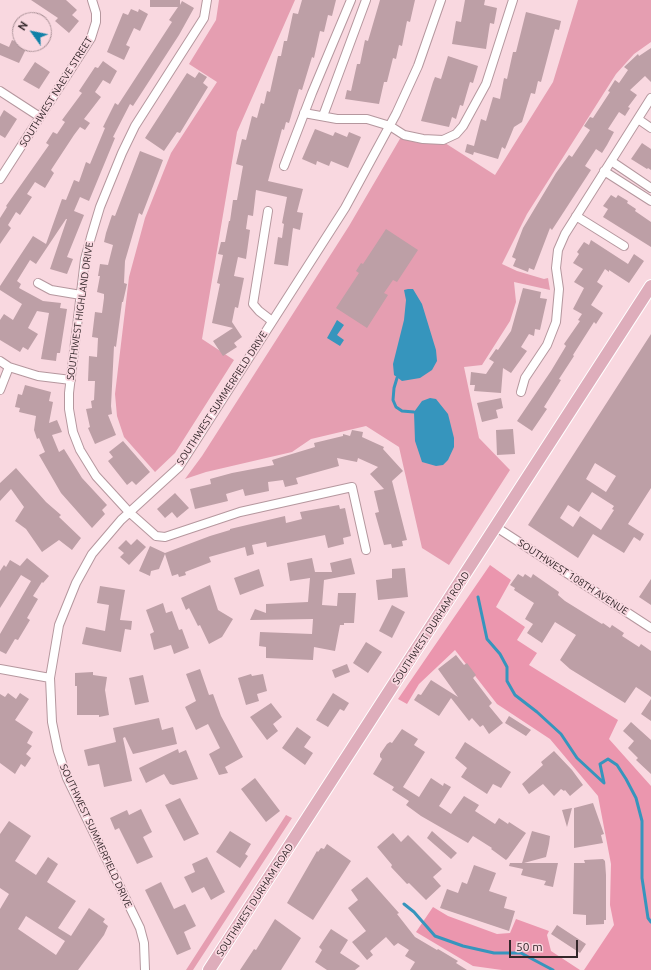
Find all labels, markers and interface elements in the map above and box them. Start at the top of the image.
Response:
north arrow [12,12,52,52]
text: N [16,19,30,33]
street label: SOUTHWEST NAEVE STREET [17,35,95,149]
street label: SOUTHWEST HIGHLAND DRIVE [64,241,96,381]
street label: SOUTHWEST SUMMERFIELD DRIVE [174,329,270,467]
street label: SOUTHWEST 108TH AVENUE [515,537,631,617]
street label: SOUTHWEST DURHAM ROAD [390,569,472,687]
street label: SOUTHWEST SUMMERFIELD DRIVE [57,762,135,910]
street label: SOUTHWEST DURHAM ROAD [214,841,296,959]
scale bar [511,932,580,958]
text: 50 m [516,940,543,953]

